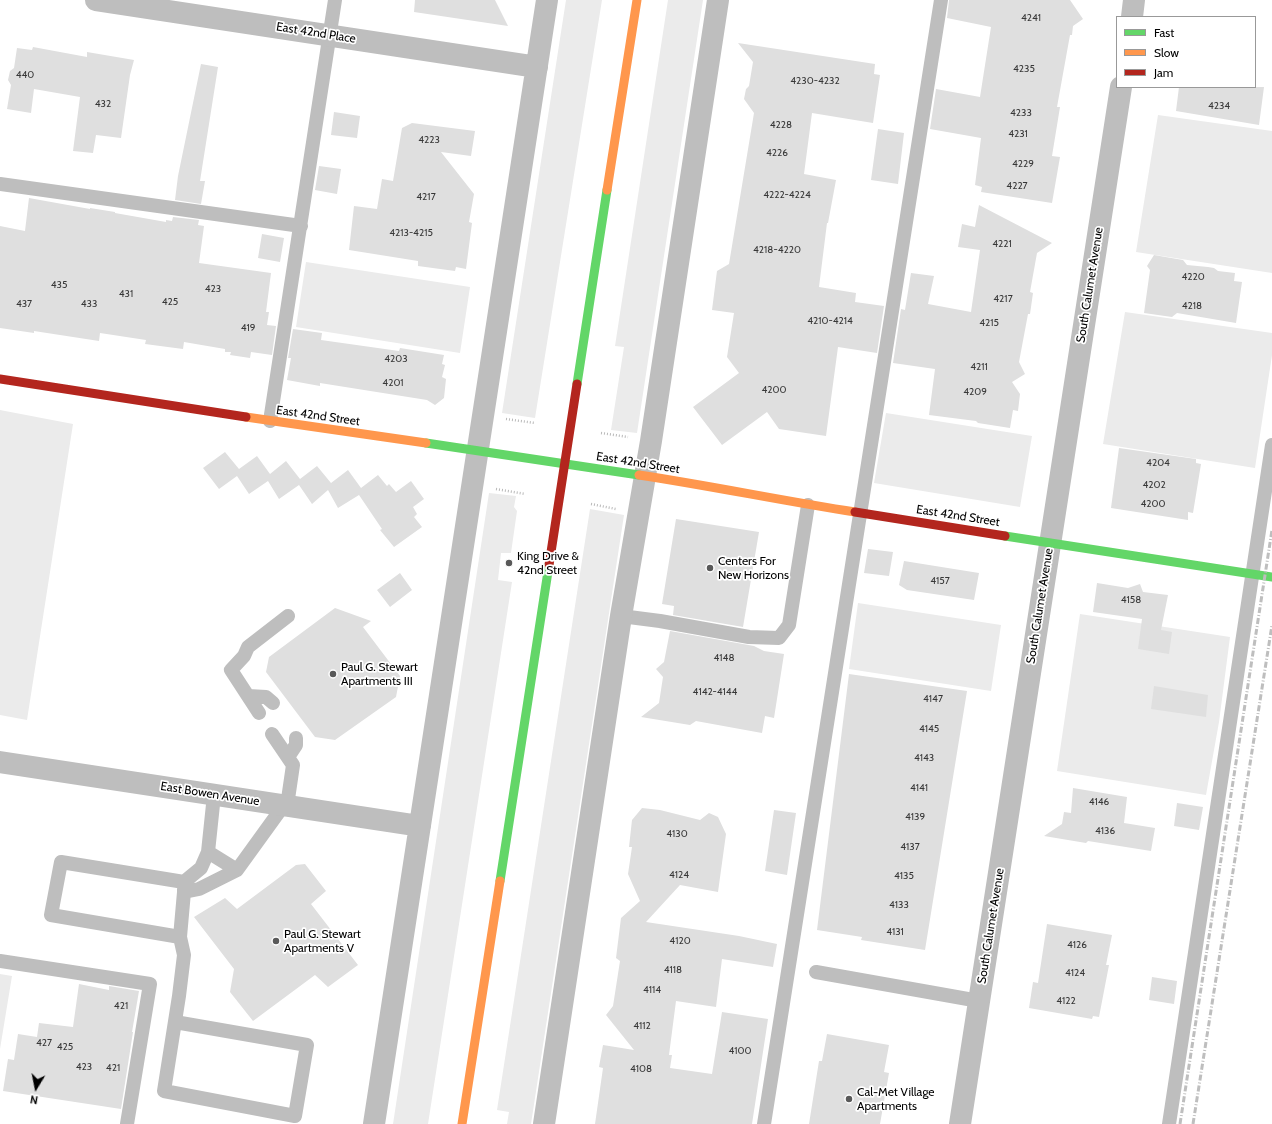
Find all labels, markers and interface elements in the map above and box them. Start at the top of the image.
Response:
house number: 4241 [1021,12,1041,24]
legend [1116,16,1256,88]
street label: East 42nd Place [275,20,357,46]
text: Fast [1154,25,1174,40]
text: Slow [1154,45,1179,60]
house number: 4235 [1013,63,1035,75]
text: Jam [1154,65,1173,80]
house number: 440 [16,69,34,81]
house number: 4230-4232 [790,75,840,87]
house number: 432 [95,98,111,110]
house number: 4234 [1208,100,1230,112]
house number: 4233 [1010,107,1032,119]
house number: 4228 [770,119,792,131]
house number: 4231 [1008,128,1028,140]
house number: 4223 [418,134,440,146]
house number: 4226 [766,147,788,159]
house number: 4229 [1012,158,1034,170]
house number: 4227 [1006,180,1028,192]
house number: 4222-4224 [763,189,811,201]
house number: 4217 [416,191,436,203]
street label: South Calumet Avenue [1074,226,1106,344]
house number: 4213-4215 [389,227,433,239]
house number: 4221 [992,238,1012,250]
house number: 4218-4220 [753,244,801,256]
house number: 4220 [1181,271,1205,283]
house number: 435 [51,279,67,291]
house number: 423 [205,283,221,295]
house number: 431 [119,288,133,300]
house number: 4217 [993,293,1013,305]
house number: 425 [162,296,178,308]
house number: 437 [16,298,32,310]
house number: 433 [81,298,97,310]
house number: 4218 [1182,300,1202,312]
house number: 4210-4214 [807,315,853,327]
house number: 4215 [979,317,999,329]
house number: 419 [241,322,255,334]
house number: 4203 [384,353,408,365]
house number: 4211 [970,361,988,373]
house number: 4201 [382,377,404,389]
house number: 4200 [762,384,786,396]
house number: 4209 [963,386,987,398]
street label: East 42nd Street [275,403,361,429]
street label: East 42nd Street [595,449,681,477]
house number: 4204 [1146,457,1170,469]
house number: 4202 [1142,479,1166,491]
house number: 4200 [1141,498,1165,510]
street label: East 42nd Street [915,502,1001,530]
street label: South Calumet Avenue [1024,547,1056,665]
place label: King Drive & 42nd Street [517,549,579,577]
place label: Centers For New Horizons [718,554,789,582]
marker: King Drive & 42nd Street [504,558,514,568]
marker: Centers For New Horizons [705,563,715,573]
house number: 4157 [930,575,950,587]
house number: 4158 [1121,594,1141,606]
house number: 4148 [714,652,734,664]
place label: Paul G. Stewart Apartments III [341,660,418,688]
marker: Paul G. Stewart Apartments III [328,669,338,679]
house number: 4142-4144 [693,686,737,698]
house number: 4147 [923,693,943,705]
house number: 4145 [919,723,939,735]
house number: 4143 [914,752,934,764]
street label: East Bowen Avenue [159,779,261,809]
house number: 4141 [910,782,928,794]
house number: 4146 [1089,796,1109,808]
house number: 4139 [905,811,925,823]
house number: 4136 [1095,825,1115,837]
house number: 4130 [666,828,688,840]
house number: 4137 [900,841,920,853]
street label: South Calumet Avenue [975,867,1007,985]
house number: 4124 [669,869,689,881]
house number: 4135 [894,870,914,882]
house number: 4133 [889,899,909,911]
house number: 4131 [886,926,904,938]
place label: Paul G. Stewart Apartments V [284,927,361,955]
house number: 4120 [669,935,691,947]
marker: Paul G. Stewart Apartments V [271,936,281,946]
house number: 4126 [1067,939,1087,951]
house number: 4118 [664,964,682,976]
house number: 4124 [1065,967,1085,979]
house number: 4114 [643,984,661,996]
house number: 4122 [1056,995,1076,1007]
house number: 421 [114,1000,128,1012]
house number: 4112 [633,1020,651,1032]
house number: 427 [36,1037,52,1049]
house number: 425 [57,1041,73,1053]
house number: 4100 [729,1045,751,1057]
house number: 423 [76,1061,92,1073]
house number: 421 [106,1062,120,1074]
house number: 4108 [630,1063,652,1075]
north arrow [16,1068,56,1108]
place label: Cal-Met Village Apartments [857,1085,934,1113]
text: N [29,1092,39,1107]
marker: Cal-Met Village Apartments [844,1094,854,1104]

